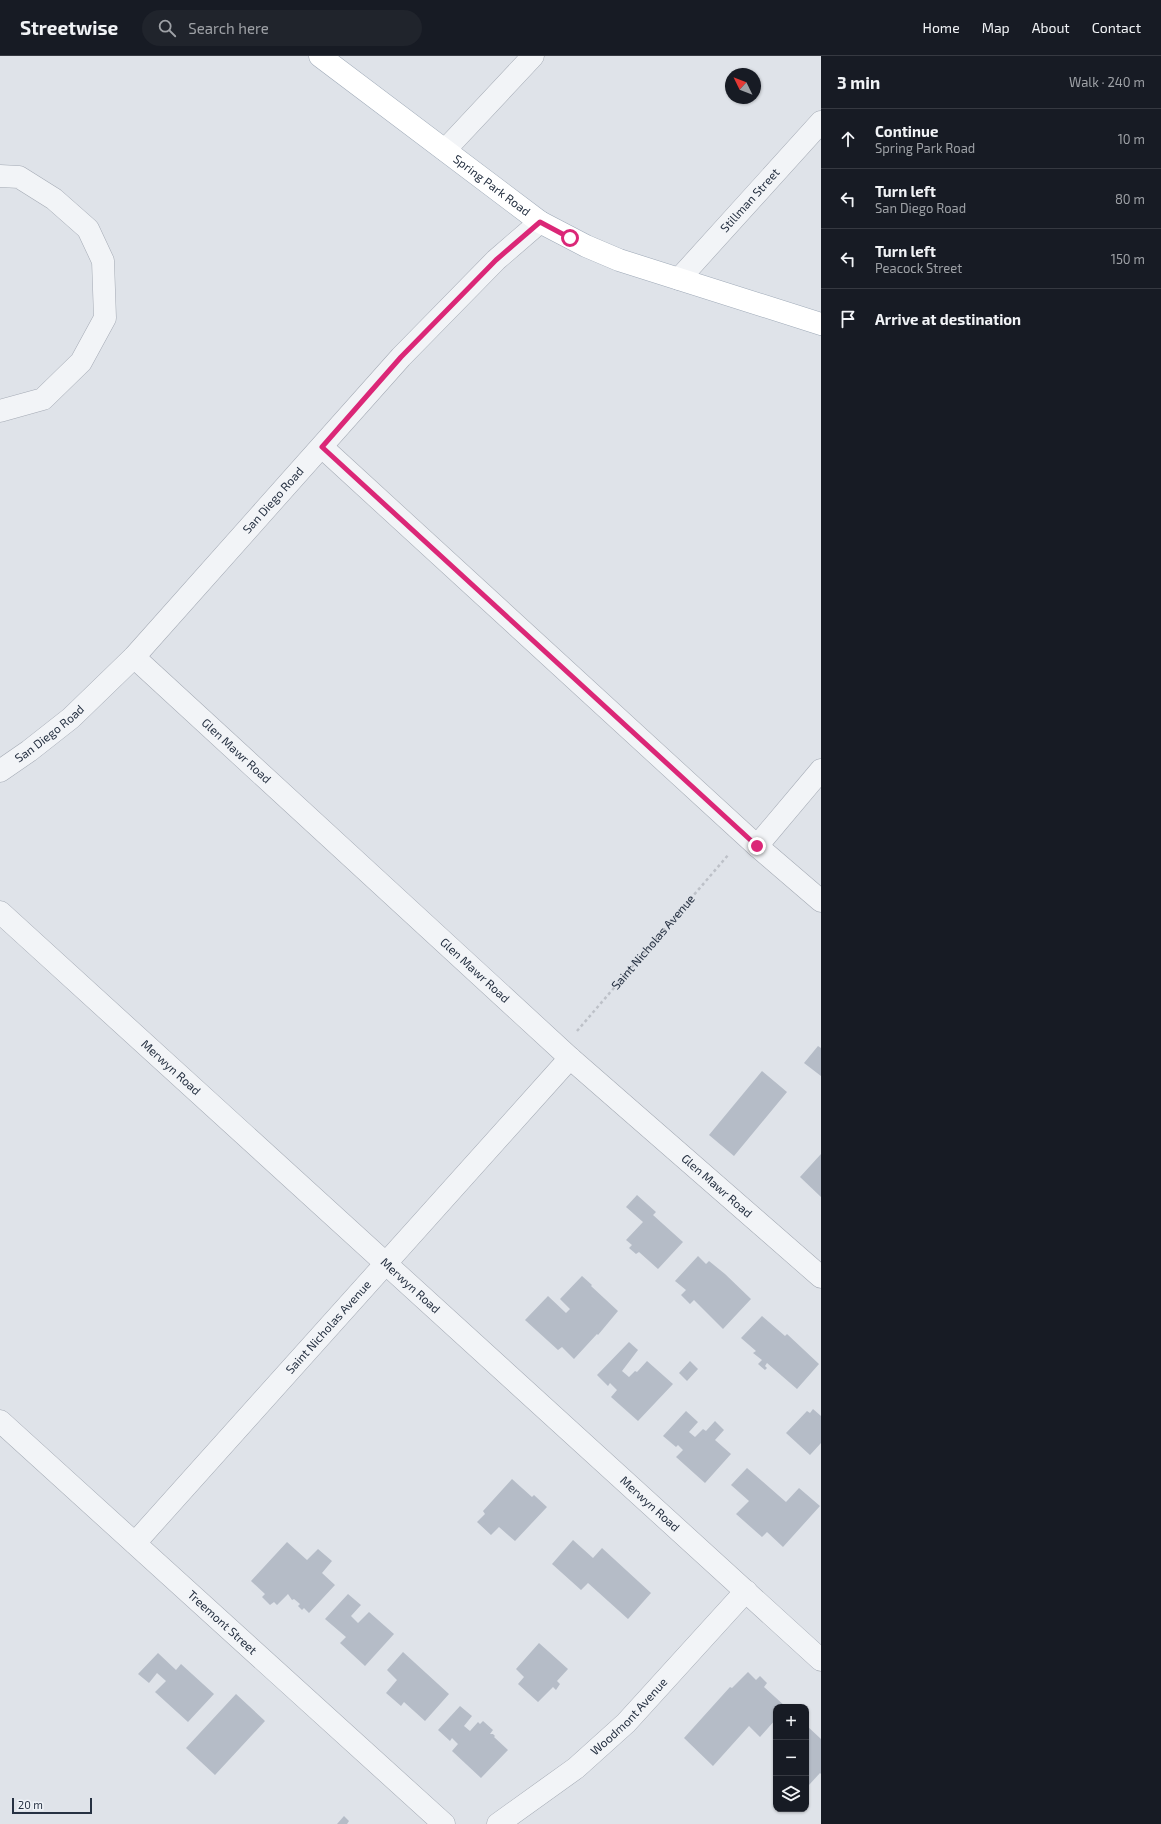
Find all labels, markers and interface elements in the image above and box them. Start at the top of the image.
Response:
search box [142,10,422,46]
text: Streetwise [20,16,118,39]
icon: search [156,17,178,39]
text: Search here [188,19,269,37]
text: Home [923,19,960,36]
text: Map [982,19,1010,36]
text: About [1032,19,1070,36]
text: Contact [1092,19,1141,36]
north arrow [725,68,761,104]
text: 3 min [837,72,880,92]
text: Walk · 240 m [1069,74,1145,90]
text: Continue [875,122,938,140]
icon: ahead [837,128,859,150]
text: 10 m [1118,131,1145,147]
text: Spring Park Road [875,140,975,156]
street label: Spring Park Road [451,151,533,218]
street label: Stillman Street [717,164,782,235]
text: Turn left [875,182,936,200]
icon: left [837,188,859,210]
text: 80 m [1115,191,1145,207]
text: San Diego Road [875,200,966,216]
route start [561,229,579,247]
text: Turn left [875,242,936,260]
icon: left [837,248,859,270]
text: 150 m [1111,251,1145,267]
text: Peacock Street [875,260,962,276]
icon: arrive [837,308,859,330]
text: Arrive at destination [875,310,1021,328]
street label: San Diego Road [239,464,306,536]
street label: San Diego Road [12,701,86,765]
street label: Glen Mawr Road [199,715,275,786]
route end [748,837,766,855]
street label: Saint Nicholas Avenue [608,891,697,992]
street label: Glen Mawr Road [438,934,513,1005]
street label: Merwyn Road [139,1036,204,1097]
street label: Glen Mawr Road [679,1151,756,1220]
street label: Merwyn Road [378,1254,444,1316]
street label: Saint Nicholas Avenue [282,1277,373,1376]
street label: Merwyn Road [618,1473,683,1534]
street label: Treemont Street [185,1587,261,1657]
street label: Woodmont Avenue [587,1674,670,1758]
map controls [773,1704,809,1812]
button: + [773,1704,809,1740]
button: − [773,1740,809,1776]
button: layers [773,1776,809,1812]
scale bar [12,1796,92,1815]
text: 20 m [18,1798,43,1811]

